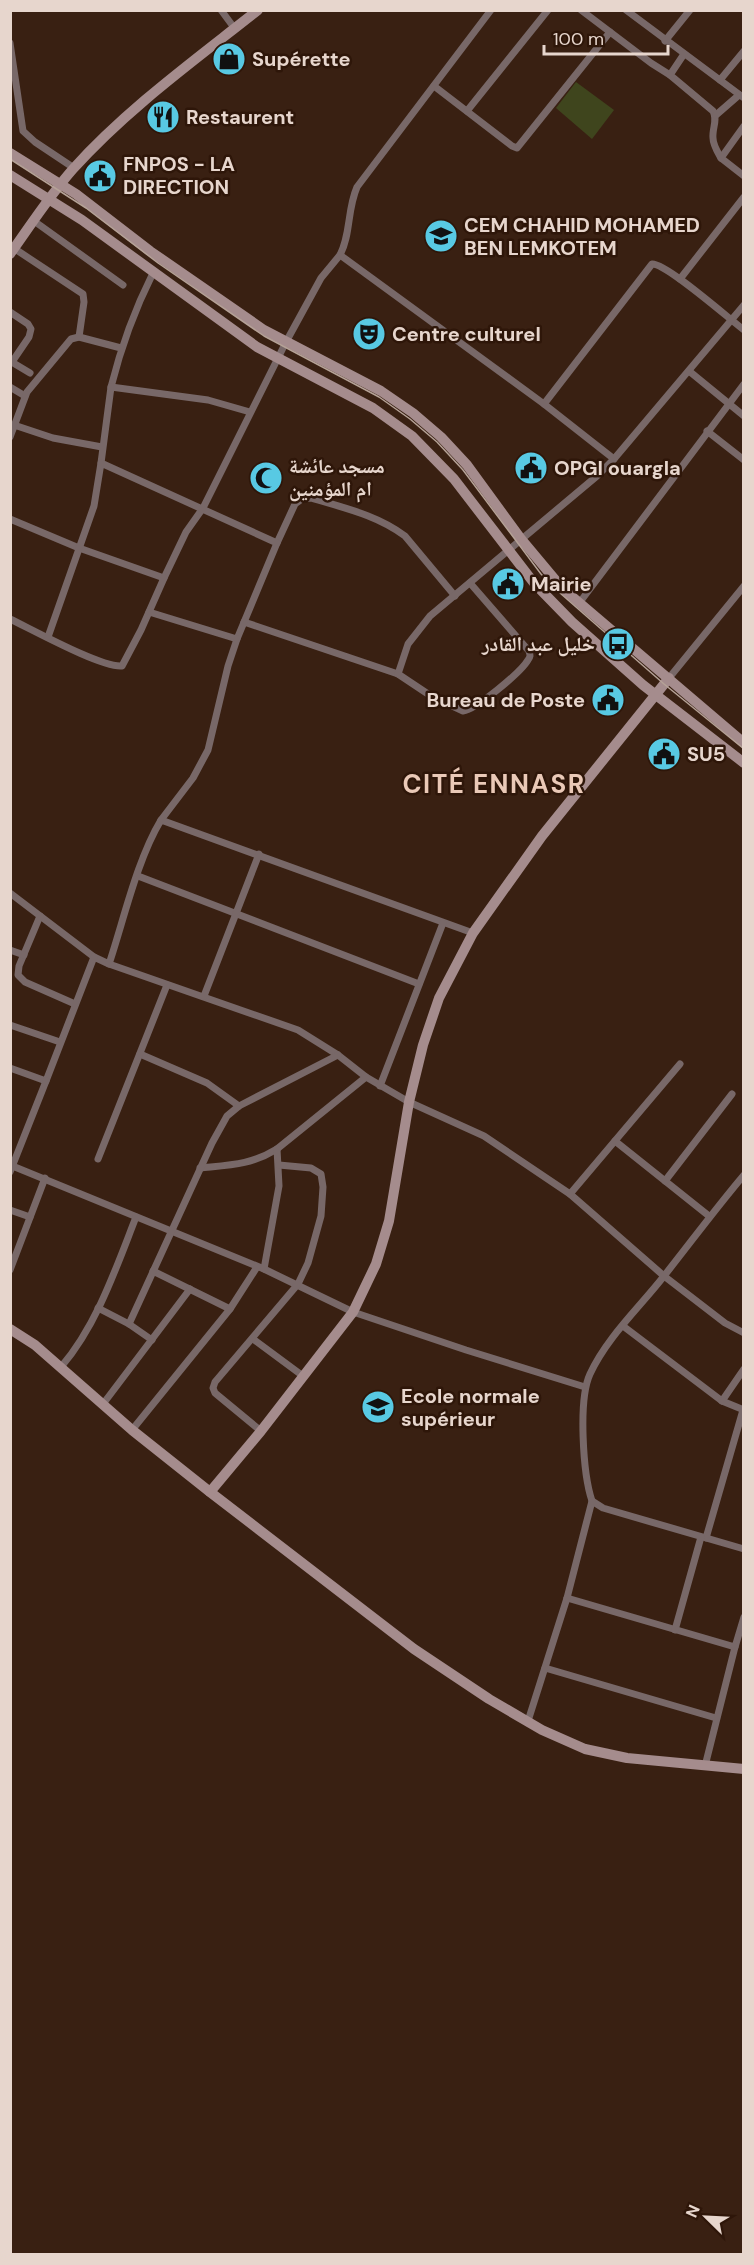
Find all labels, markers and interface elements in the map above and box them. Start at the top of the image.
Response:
scale bar [544,18,668,56]
text: 100 m [553,27,604,51]
shop icon: Supérette [211,41,247,77]
place label: Supérette [252,46,351,72]
restaurant icon: Restaurent [145,99,181,135]
place label: Restaurent [186,104,294,130]
place label: FNPOS - LA DIRECTION [123,151,235,200]
public building icon: FNPOS - LA DIRECTION [82,158,118,194]
place label: CEM CHAHID MOHAMED BEN LEMKOTEM [464,212,700,261]
school or university icon: CEM CHAHID MOHAMED BEN LEMKOTEM [423,218,459,254]
theatre icon: Centre culturel [351,316,387,352]
place label: Centre culturel [392,321,541,347]
public building icon: OPGI ouargla [513,450,549,486]
place label: مسجد عائشة ام المؤمنين [289,453,385,503]
place label: OPGI ouargla [554,455,681,481]
mosque icon: مسجد عائشة ام المؤمنين [248,460,284,496]
public building icon: Mairie [490,566,526,602]
place label: Mairie [531,571,592,597]
bus stop icon: خليل عبد القادر [600,626,636,662]
place label: خليل عبد القادر [481,631,595,657]
public building icon: Bureau de Poste [590,682,626,718]
place label: Bureau de Poste [427,687,585,713]
public building icon: SU5 [646,736,682,772]
place label: SU5 [687,741,725,767]
district label: CITÉ ENNASR [402,767,586,801]
place label: Ecole normale supérieur [401,1383,540,1432]
school or university icon: Ecole normale supérieur [360,1389,396,1425]
north arrow [676,2187,736,2247]
text: N [681,2202,705,2221]

